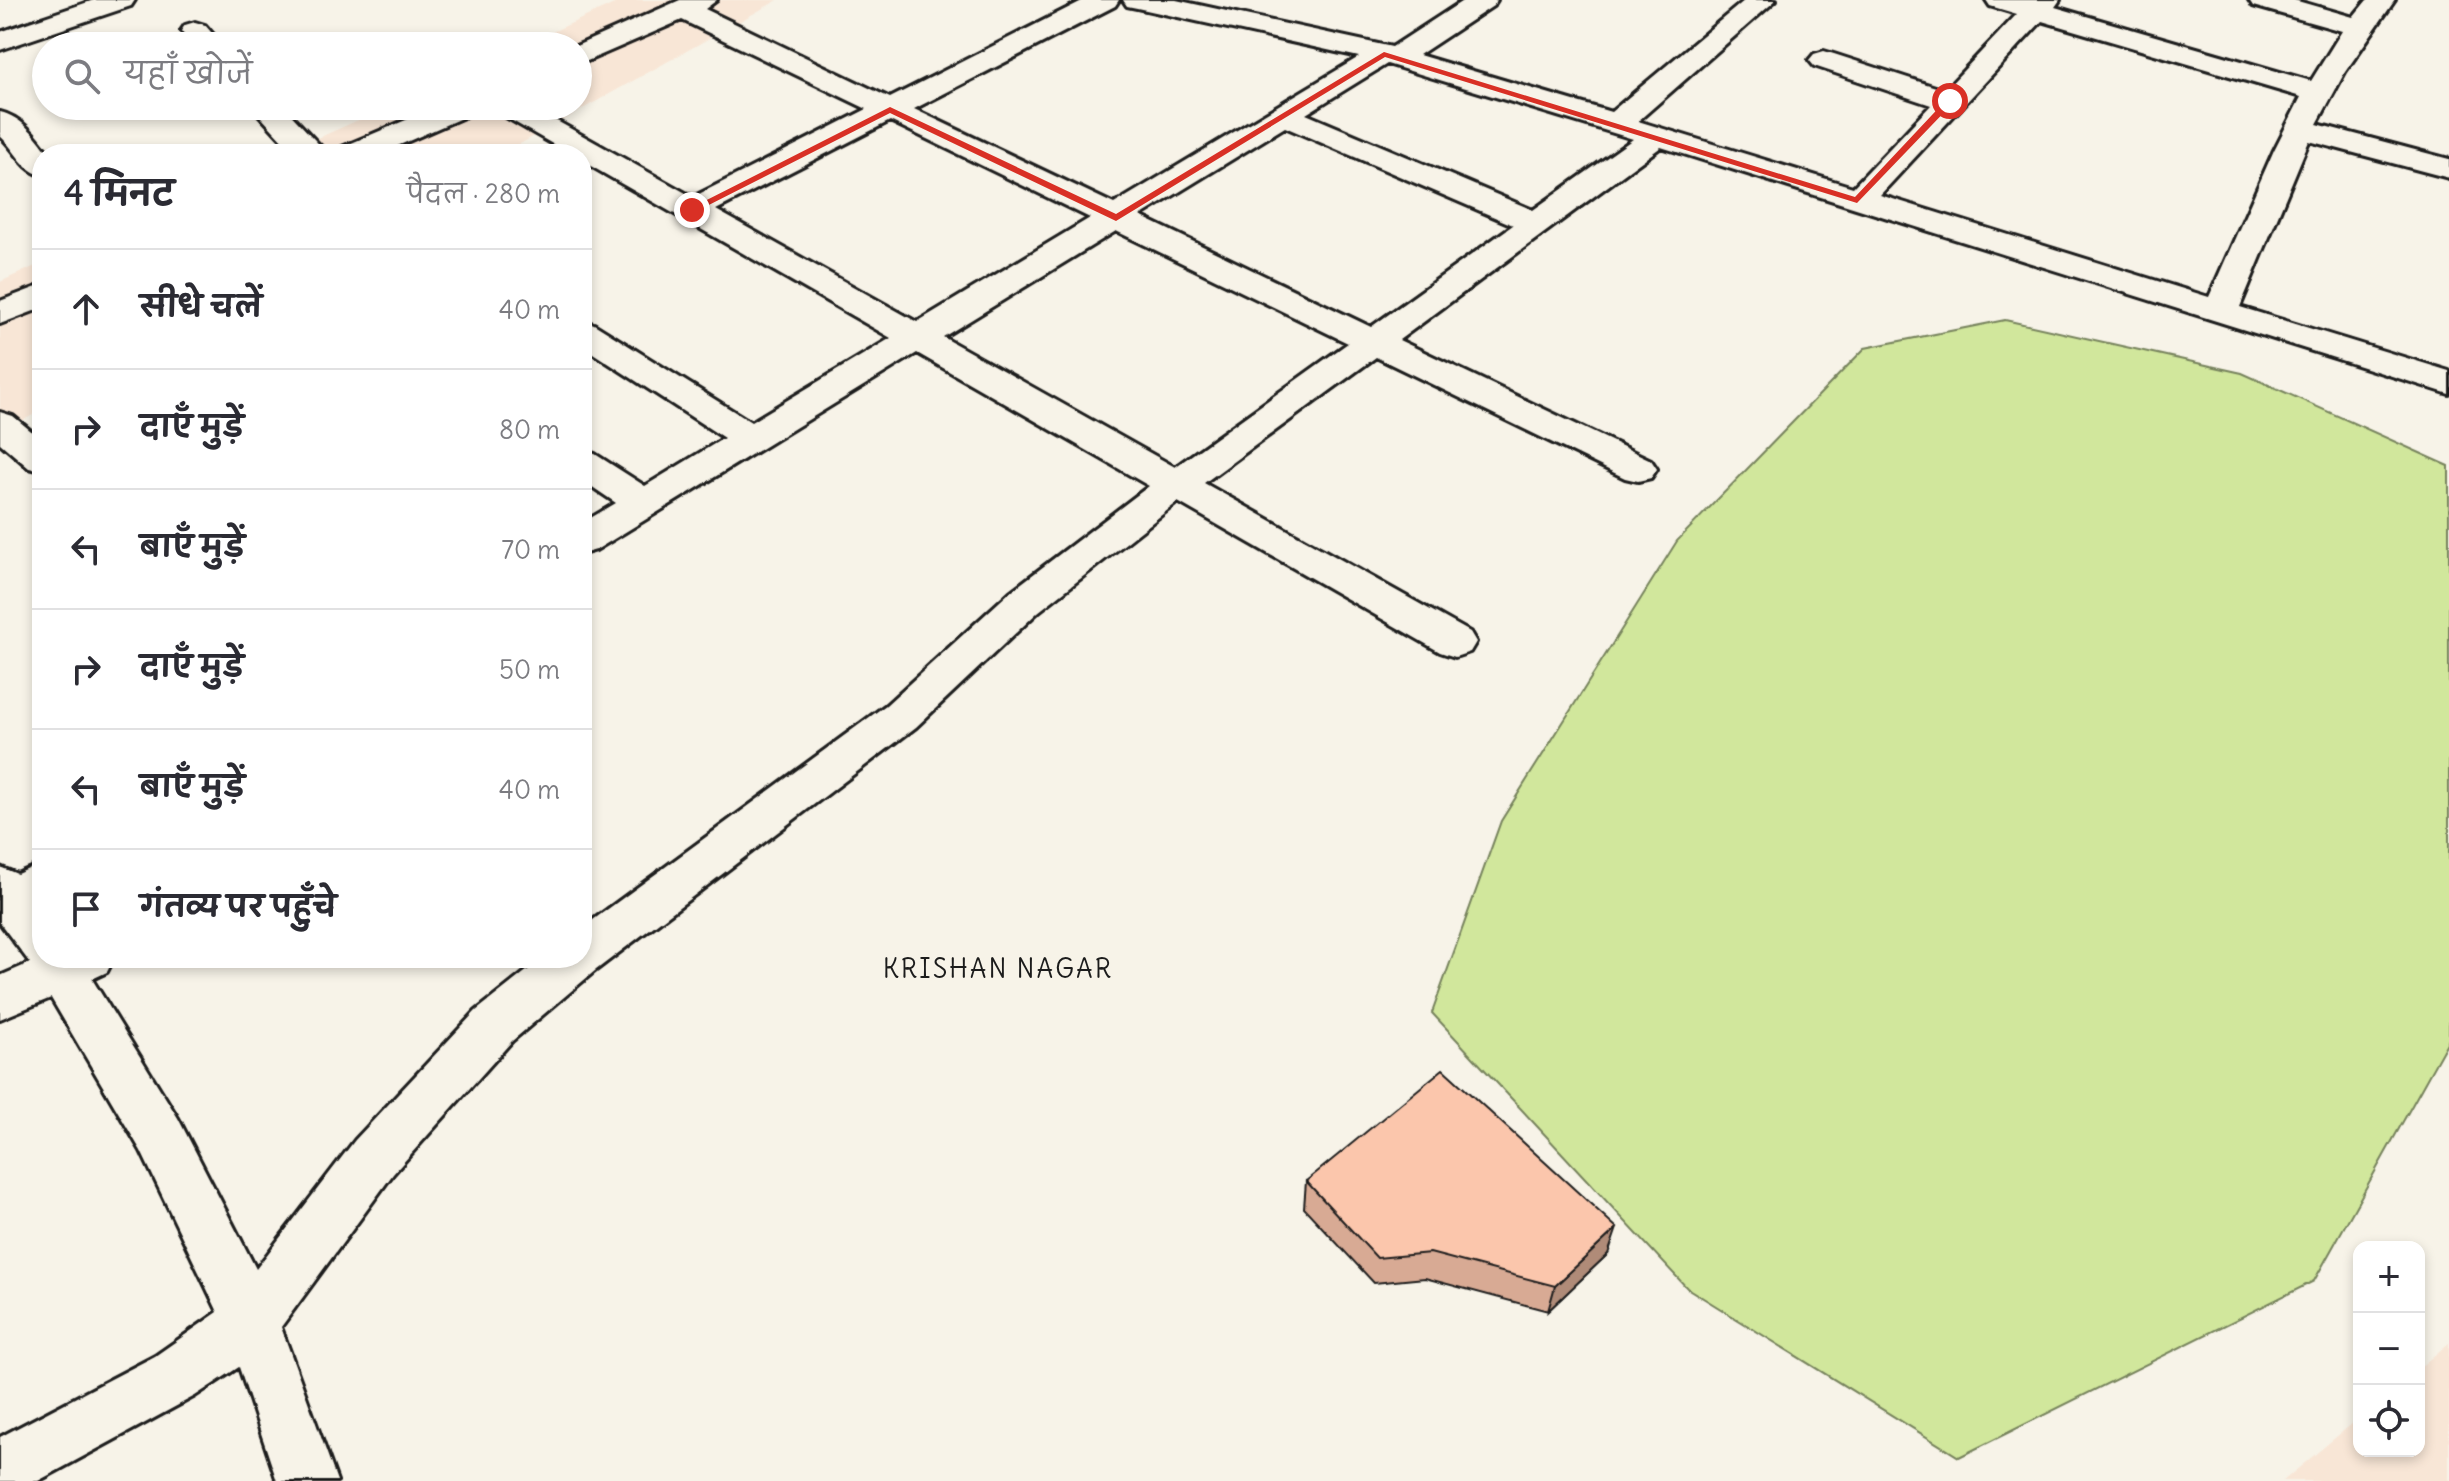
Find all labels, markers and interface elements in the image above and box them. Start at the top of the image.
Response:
search box [32,32,592,120]
icon: search [60,54,104,98]
text: यहाँ खोजें [124,54,252,92]
route start [1932,83,1968,119]
text: 4 मिनट [64,171,174,214]
text: पैदल · 280 m [406,177,560,210]
route end [674,192,710,228]
icon: ahead [64,287,108,331]
text: सीधे चलें [140,287,262,325]
text: 40 m [499,293,560,326]
icon: right [64,407,108,451]
text: दाएँ मुड़ें [140,407,244,445]
text: 80 m [499,413,560,446]
icon: left [64,527,108,571]
text: बाएँ मुड़ें [140,527,245,565]
text: 70 m [501,533,560,566]
icon: right [64,647,108,691]
text: दाएँ मुड़ें [140,647,244,685]
text: 50 m [499,653,560,686]
icon: left [64,767,108,811]
text: बाएँ मुड़ें [140,767,245,805]
text: 40 m [499,773,560,806]
icon: arrive [64,887,108,931]
text: गंतव्य पर पहुँचे [140,887,337,925]
district label: KRISHAN NAGAR [883,952,1113,985]
map controls [2353,1241,2425,1457]
button: + [2353,1241,2425,1313]
button: − [2353,1313,2425,1385]
button: locate [2353,1385,2425,1457]

